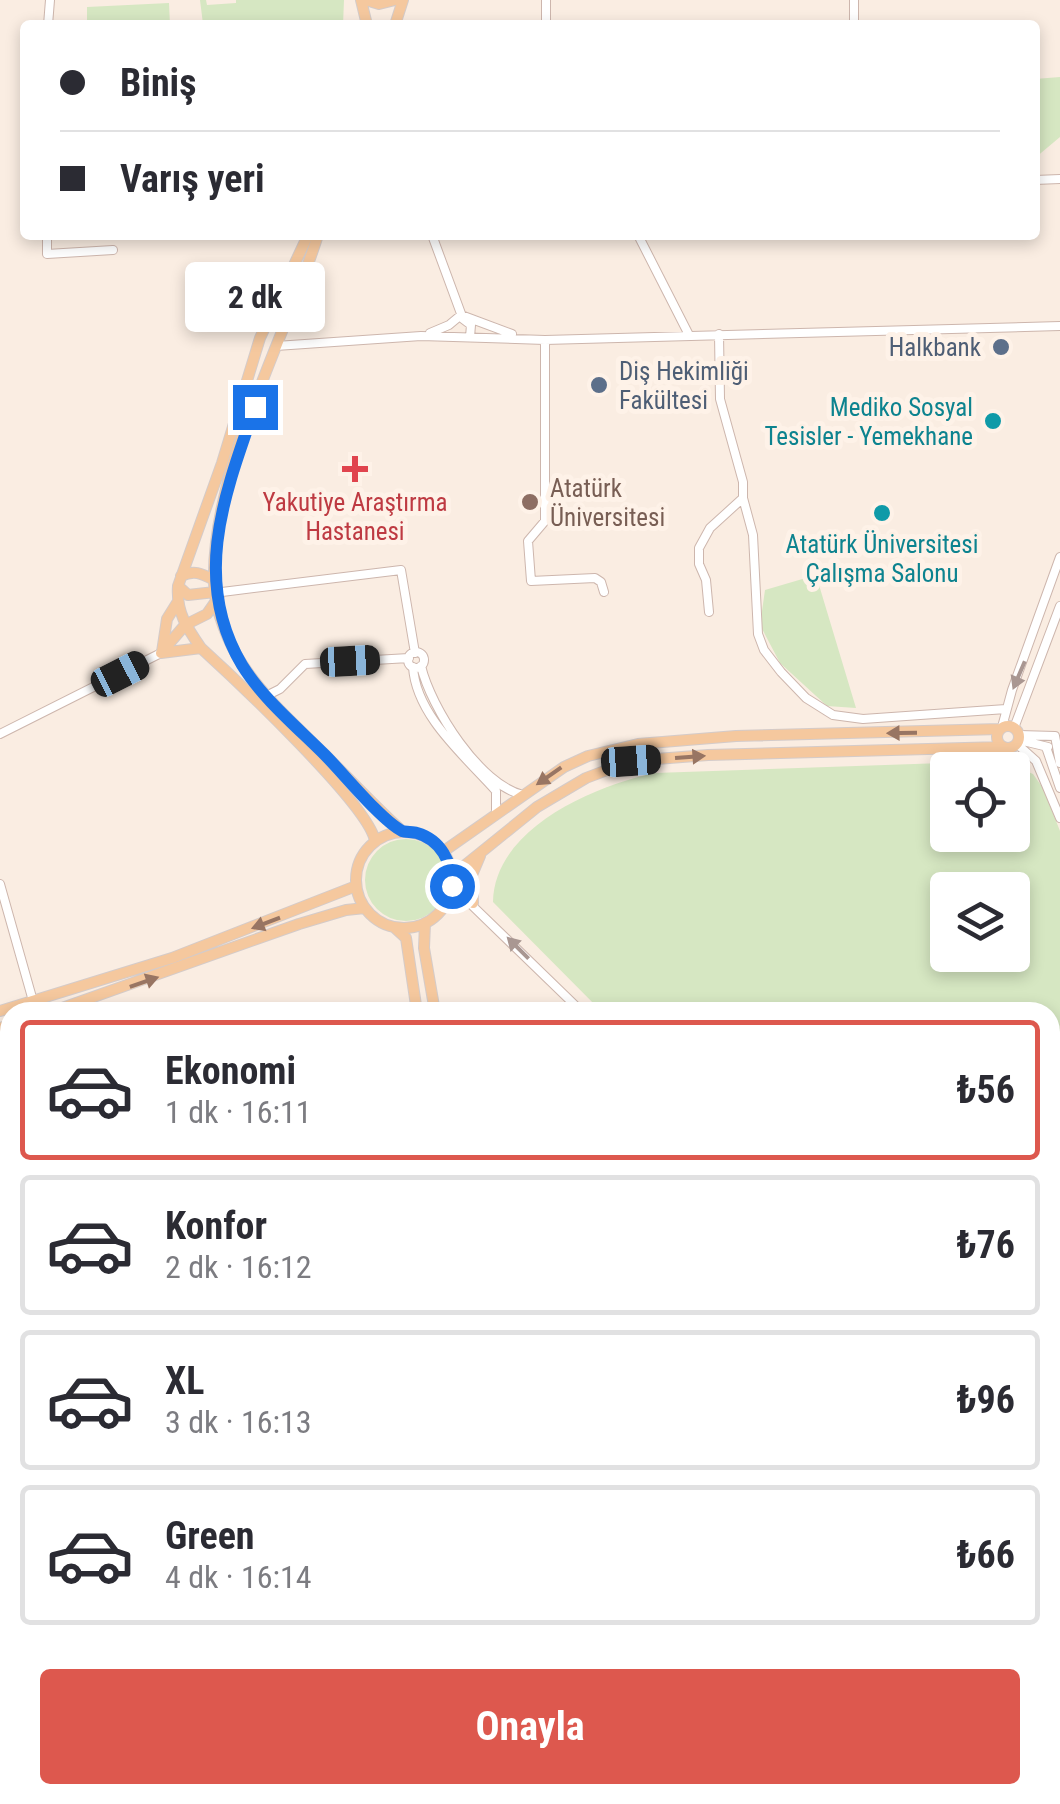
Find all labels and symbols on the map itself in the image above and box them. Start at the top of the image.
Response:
callout: 2 dk [185,262,325,332]
place label: Halkbank [889,333,982,362]
marker: Halkbank [990,336,1012,358]
place label: Diş Hekimliği Fakültesi [619,357,749,415]
marker: Diş Hekimliği Fakültesi [588,374,610,396]
route end [233,385,278,430]
place label: Mediko Sosyal Tesisler - Yemekhane [764,393,973,451]
marker: Mediko Sosyal Tesisler - Yemekhane [982,410,1004,432]
marker: Yakutiye Araştırma Hastanesi [342,456,368,482]
place label: Atatürk Üniversitesi [550,474,665,532]
place label: Yakutiye Araştırma Hastanesi [262,488,448,546]
marker: Atatürk Üniversitesi [519,491,541,513]
marker: Atatürk Üniversitesi Çalışma Salonu [871,502,893,524]
place label: Atatürk Üniversitesi Çalışma Salonu [786,530,978,588]
car [319,644,381,678]
car [86,647,154,701]
one-way arrow [1010,660,1026,690]
one-way arrow [886,725,918,741]
car [600,744,662,778]
one-way arrow [674,748,706,764]
one-way arrow [536,767,563,785]
route start [430,864,475,909]
one-way arrow [250,916,280,931]
one-way arrow [506,937,530,961]
one-way arrow [129,973,159,988]

